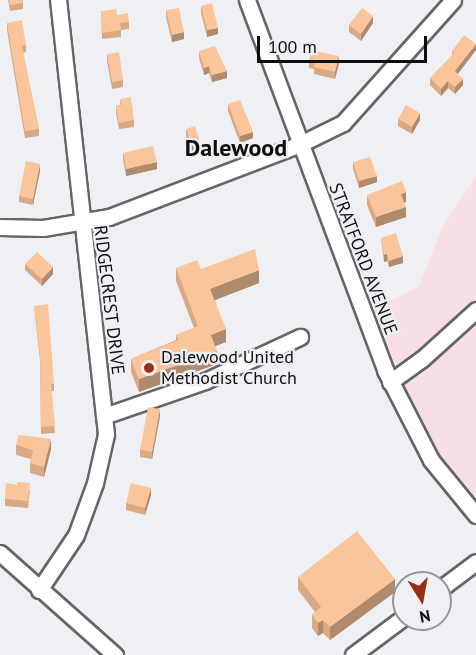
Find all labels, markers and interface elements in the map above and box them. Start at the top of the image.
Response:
scale bar [260,24,430,62]
text: 100 m [268,35,317,58]
district label: Dalewood [185,134,287,162]
street label: STRATFORD AVENUE [324,180,402,338]
street label: RIDGECREST DRIVE [89,224,129,376]
place label: Dalewood United Methodist Church [161,347,297,389]
marker: Dalewood United Methodist Church [142,361,156,375]
north arrow [392,571,452,631]
text: N [418,606,432,628]

